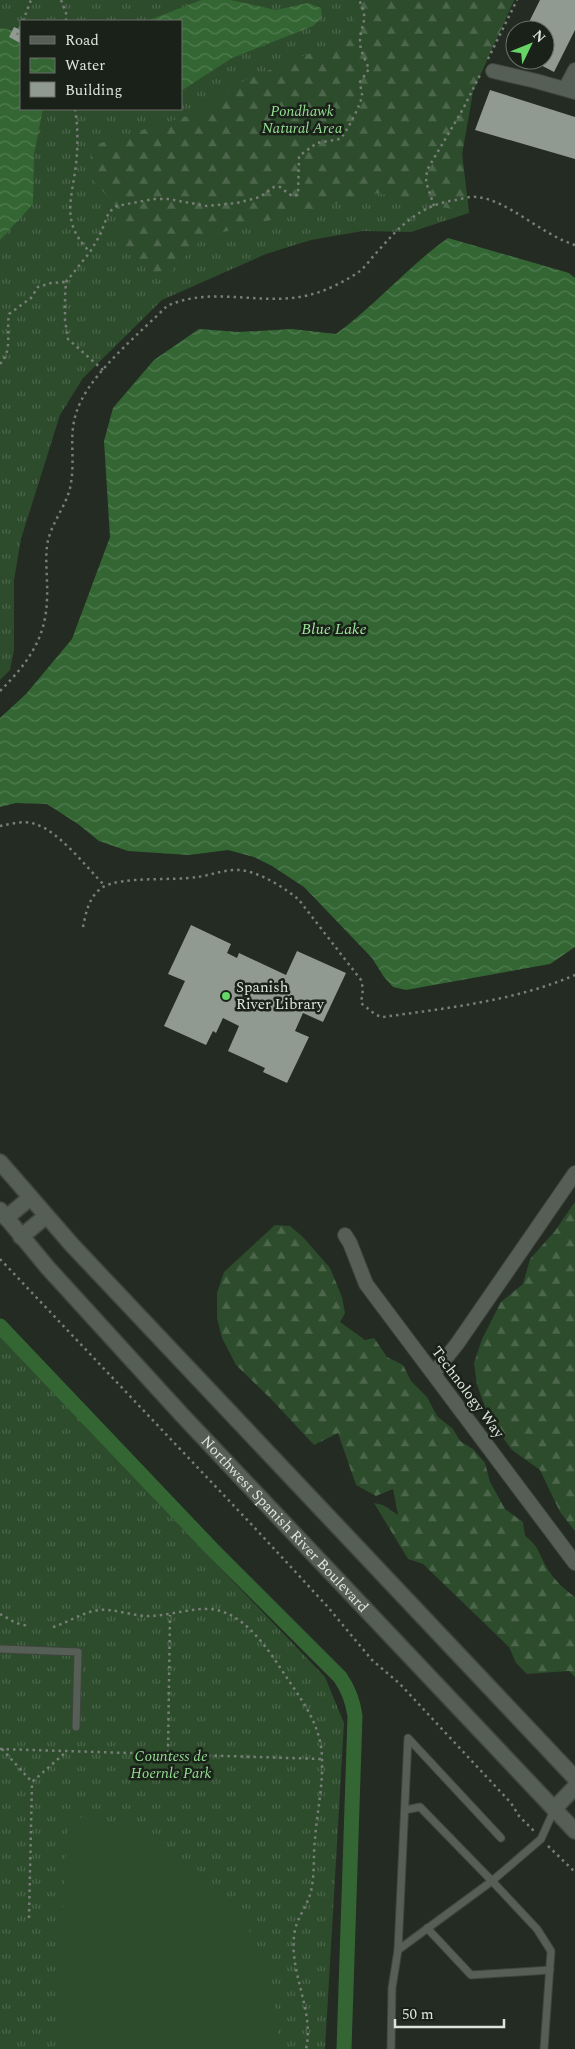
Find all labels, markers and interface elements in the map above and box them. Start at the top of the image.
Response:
legend [20,20,182,110]
north arrow [505,20,555,70]
text: N [528,25,551,48]
text: Road [65,29,99,52]
text: Water [65,54,105,77]
text: Building [65,79,122,102]
park label: Pondhawk Natural Area [262,100,343,140]
water label: Blue Lake [301,617,367,641]
place label: Spanish River Library [236,976,325,1016]
marker: Spanish River Library [220,990,232,1002]
street label: Technology Way [425,1341,510,1444]
street label: Northwest Spanish River Boulevard [195,1430,374,1618]
park label: Countess de Hoernle Park [130,1745,212,1785]
scale bar [395,1996,504,2028]
text: 50 m [402,2003,434,2026]

